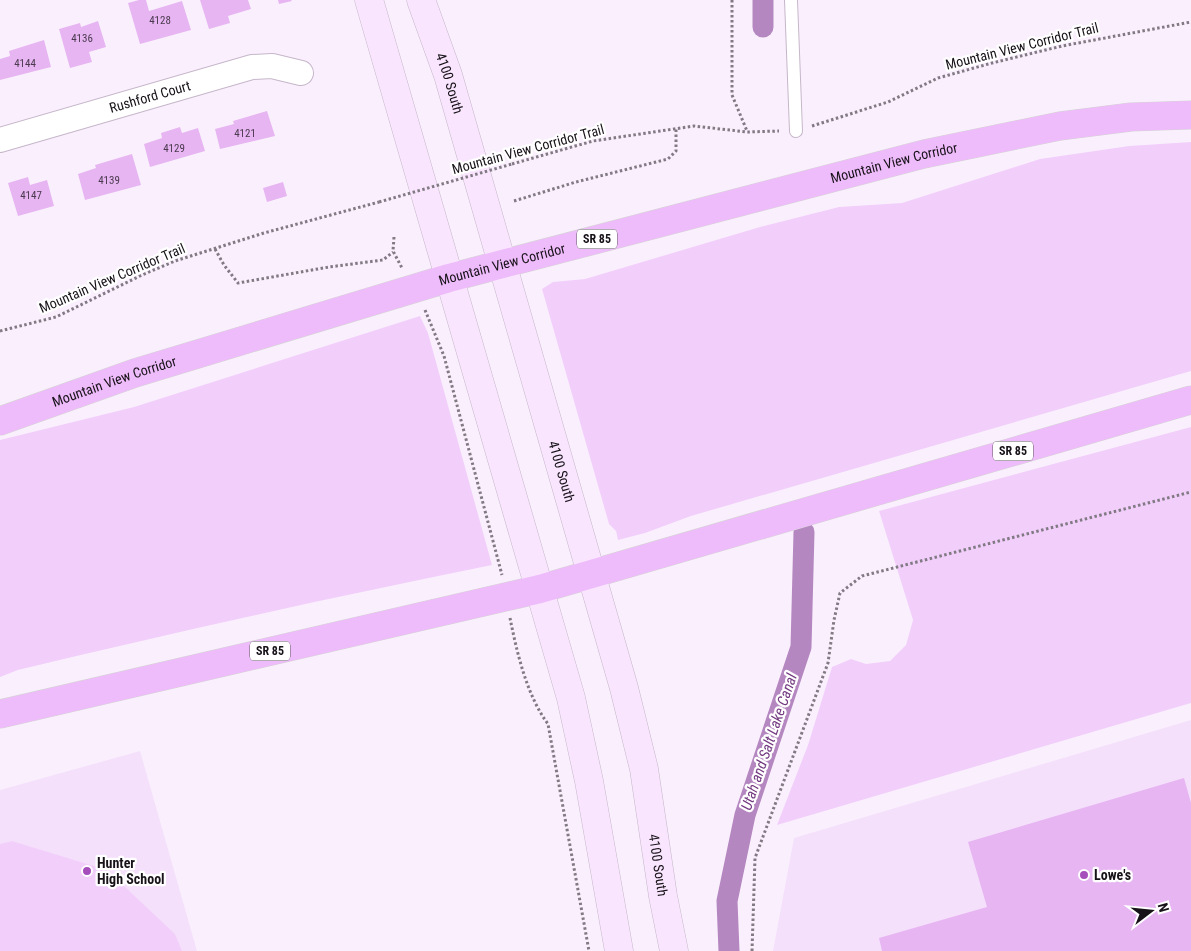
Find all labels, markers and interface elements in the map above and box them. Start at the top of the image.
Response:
house number: 4128 [149,14,171,27]
street label: Mountain View Corridor Trail [944,19,1100,73]
house number: 4136 [71,32,93,45]
street label: 4100 South [433,50,467,115]
house number: 4144 [14,57,36,70]
street label: Rushford Court [107,77,192,116]
street label: Mountain View Corridor Trail [450,121,606,177]
house number: 4121 [234,127,256,140]
street label: Mountain View Corridor [829,139,959,186]
house number: 4129 [163,142,185,155]
house number: 4139 [98,174,120,187]
house number: 4147 [20,189,42,202]
road number: SR 85 [577,230,617,248]
street label: Mountain View Corridor Trail [37,240,187,316]
street label: Mountain View Corridor [437,240,567,289]
street label: Mountain View Corridor [50,353,178,410]
street label: 4100 South [545,439,578,504]
road number: SR 85 [993,442,1033,461]
road number: SR 85 [250,641,290,660]
water label: Utah and Salt Lake Canal [737,671,801,813]
street label: 4100 South [646,833,671,897]
place label: Hunter High School [97,855,165,887]
marker: Hunter High School [81,865,93,877]
place label: Lowe's [1094,867,1131,883]
marker: Lowe's [1078,869,1090,881]
north arrow [1126,886,1176,936]
text: N [1155,901,1172,914]

